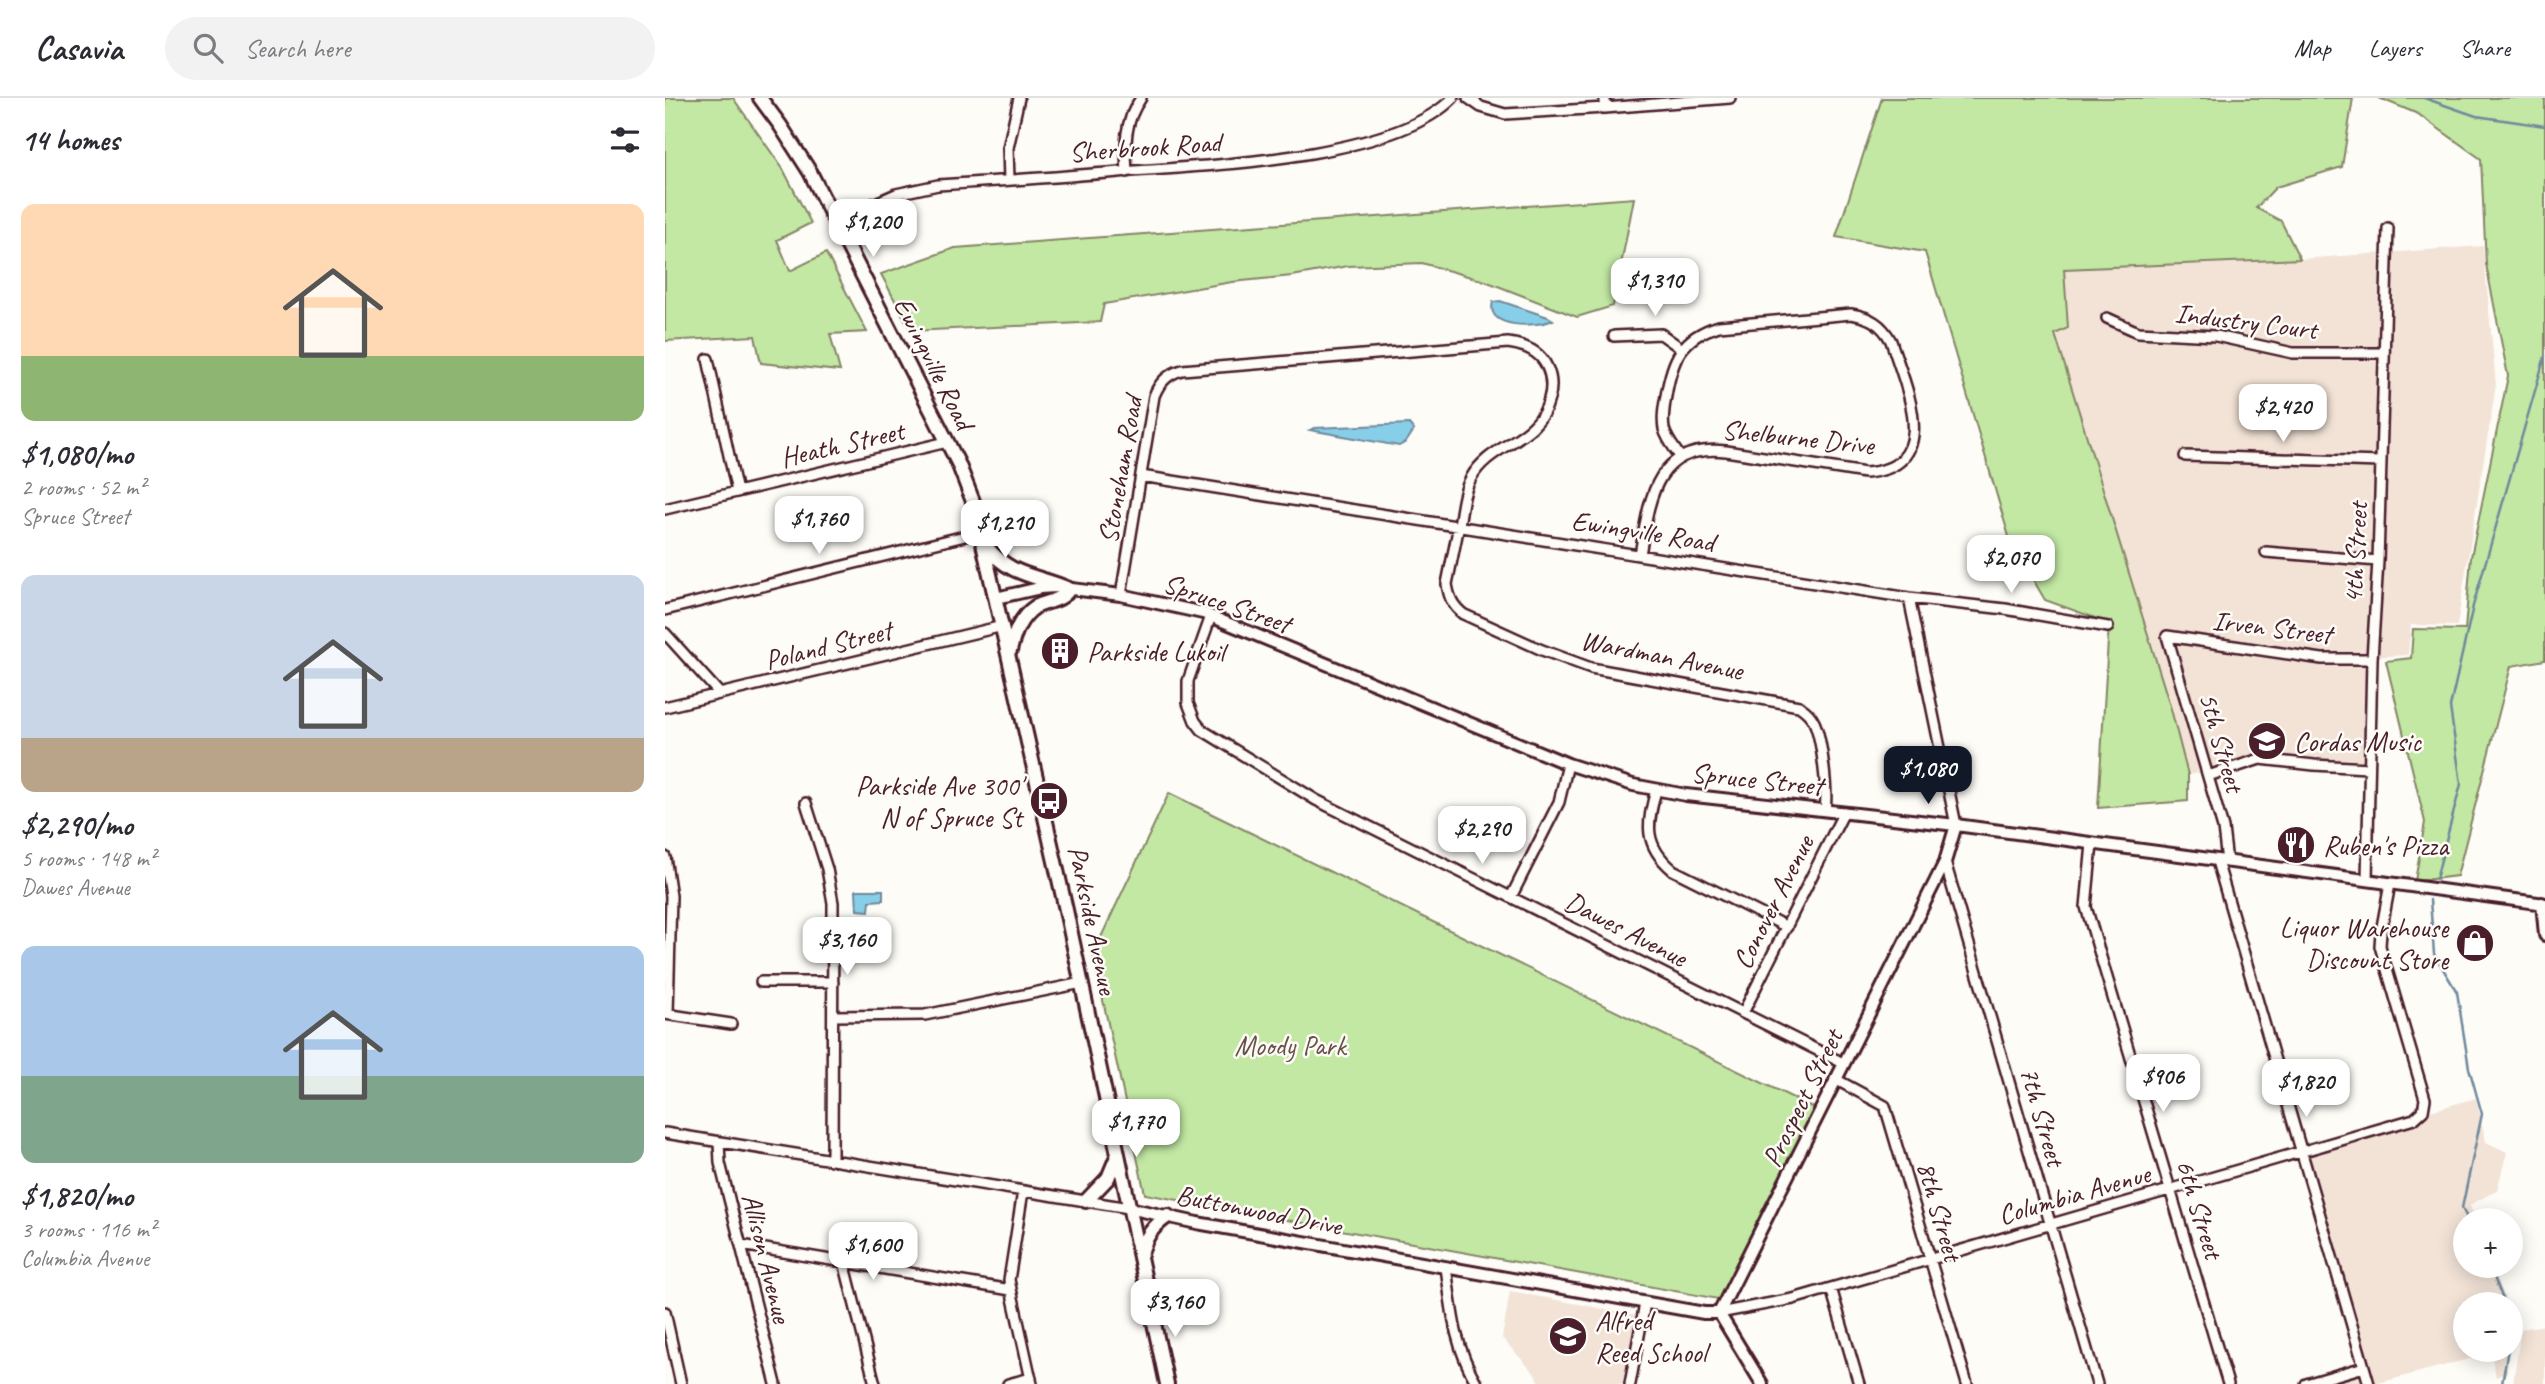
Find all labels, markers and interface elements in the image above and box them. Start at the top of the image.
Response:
search box [165,17,655,80]
text: Casavia [35,27,123,69]
icon: search [189,29,227,67]
text: Search here [245,32,351,65]
text: Map [2294,33,2331,63]
text: Layers [2369,33,2422,63]
text: Share [2460,33,2510,63]
text: 14 homes [21,121,119,159]
icon: filters [606,121,644,159]
street label: Sherbrook Road [1068,124,1226,170]
pin: $1,200 [816,200,930,259]
text: $1,200 [845,207,901,236]
icon: home [270,250,396,376]
pin: $1,310 [1598,258,1712,318]
text: $1,310 [1627,266,1683,295]
street label: Ewingville Road [886,291,984,439]
street label: Industry Court [2173,295,2322,347]
pin: $2,420 [2226,384,2340,444]
street label: Stoneham Road [1090,390,1151,546]
text: $2,420 [2255,392,2311,421]
street label: Heath Street [777,412,910,475]
street label: Shelburne Drive [1720,412,1877,463]
text: $1,080/mo [21,435,133,473]
text: 2 rooms · 52 m² [21,473,145,502]
pin: $1,760 [762,496,876,556]
street label: 4th Street [2335,499,2375,605]
pin: $1,210 [948,500,1062,560]
text: Spruce Street [21,502,129,531]
street label: Ewingville Road [1569,502,1721,560]
text: $1,760 [791,504,847,533]
text: $1,210 [977,508,1033,537]
pin: $2,070 [1954,536,2068,595]
text: $2,070 [1983,543,2039,572]
street label: Spruce Street [1159,565,1299,642]
street label: Irven Street [2210,602,2337,652]
street label: Poland Street [761,611,899,678]
icon: home [270,621,396,747]
street label: Wardman Avenue [1578,622,1748,688]
building icon: Parkside Lukoil [1039,630,1081,672]
place label: Parkside Lukoil [1087,634,1230,669]
street label: 5th Street [2191,688,2254,798]
school or university icon: Cordas Music [2246,720,2288,762]
place label: Cordas Music [2294,724,2422,759]
pin: $1,080 [1871,746,1985,806]
text: $1,080 [1900,754,1956,783]
street label: Spruce Street [1690,755,1828,804]
place label: Parkside Ave 300' N of Spruce St [856,768,1028,835]
bus stop icon: Parkside Ave 300' N of Spruce St [1028,780,1070,822]
text: $2,290/mo [21,806,133,844]
pin: $2,290 [1425,806,1539,866]
text: $2,290 [1454,814,1510,843]
restaurant icon: Ruben's Pizza [2275,824,2317,866]
street label: Conover Avenue [1724,828,1822,975]
place label: Ruben's Pizza [2323,828,2450,863]
street label: Parkside Avenue [1060,843,1126,999]
text: 5 rooms · 148 m² [21,844,156,873]
text: Dawes Avenue [21,873,130,902]
street label: Dawes Avenue [1559,883,1695,975]
place label: Liquor Warehouse Discount Store [2279,910,2450,977]
pin: $3,160 [790,918,904,977]
shop icon: Liquor Warehouse Discount Store [2454,922,2496,964]
text: $3,160 [819,925,875,954]
icon: home [270,992,396,1118]
street label: Prospect Street [1754,1021,1851,1172]
park label: Moody Park [1235,1028,1348,1063]
pin: $906 [2122,1054,2204,1114]
pin: $1,820 [2249,1060,2363,1119]
street label: 7th Street [2012,1062,2075,1172]
text: $906 [2142,1062,2184,1091]
text: $1,820 [2278,1067,2334,1096]
pin: $1,770 [1079,1100,1193,1159]
text: $1,770 [1108,1107,1164,1136]
street label: Columbia Avenue [1994,1155,2156,1232]
street label: 6th Street [2168,1155,2232,1265]
street label: 8th Street [1909,1157,1972,1267]
text: $1,820/mo [21,1177,133,1215]
street label: Buttonwood Drive [1173,1177,1347,1244]
street label: Allison Avenue [734,1190,800,1328]
map controls [2453,1208,2523,1362]
button: + [2453,1208,2523,1278]
text: 3 rooms · 116 m² [21,1215,156,1244]
pin: $1,600 [816,1222,930,1282]
text: $1,600 [845,1230,901,1259]
text: Columbia Avenue [21,1244,149,1273]
pin: $3,160 [1118,1280,1232,1339]
text: $3,160 [1147,1287,1203,1316]
button: − [2453,1292,2523,1362]
place label: Alfred Reed School [1595,1303,1712,1370]
school or university icon: Alfred Reed School [1547,1315,1589,1357]

